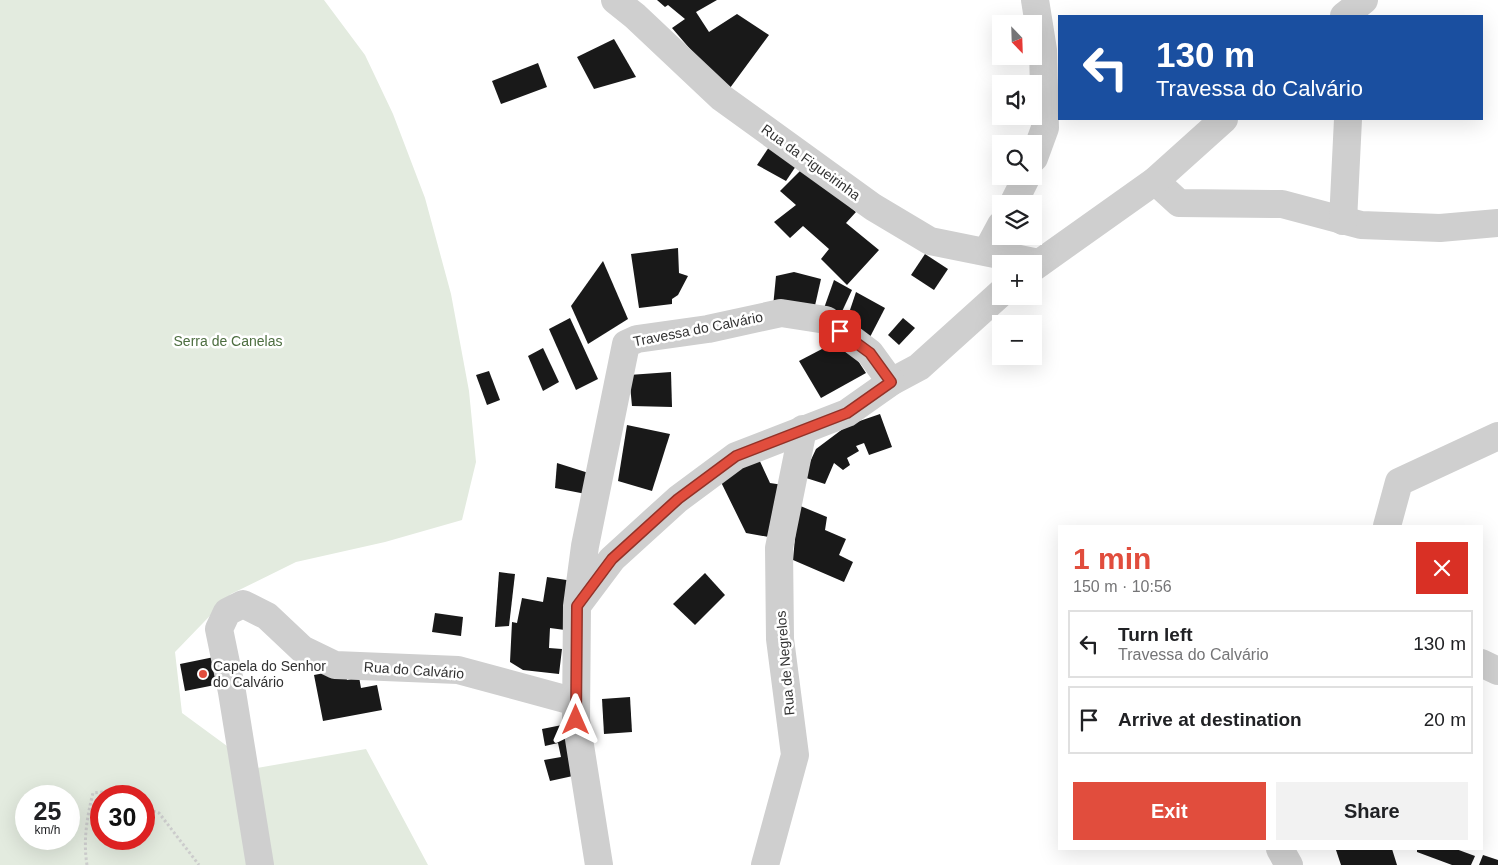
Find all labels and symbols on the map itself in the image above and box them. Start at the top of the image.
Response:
north arrow [992,15,1042,65]
street label: Rua da Figueirinha [758,121,864,203]
street label: Travessa do Calvário [632,309,764,349]
pin [819,310,861,352]
park label: Serra de Canelas [174,333,282,349]
street label: Rua de Negrelos [772,610,798,716]
place label: Capela do Senhor do Calvário [213,658,326,690]
street label: Rua do Calvário [363,659,465,681]
marker: Capela do Senhor do Calvário [197,668,209,680]
position arrow [549,693,601,745]
speed limit sign: 30 [90,785,155,850]

